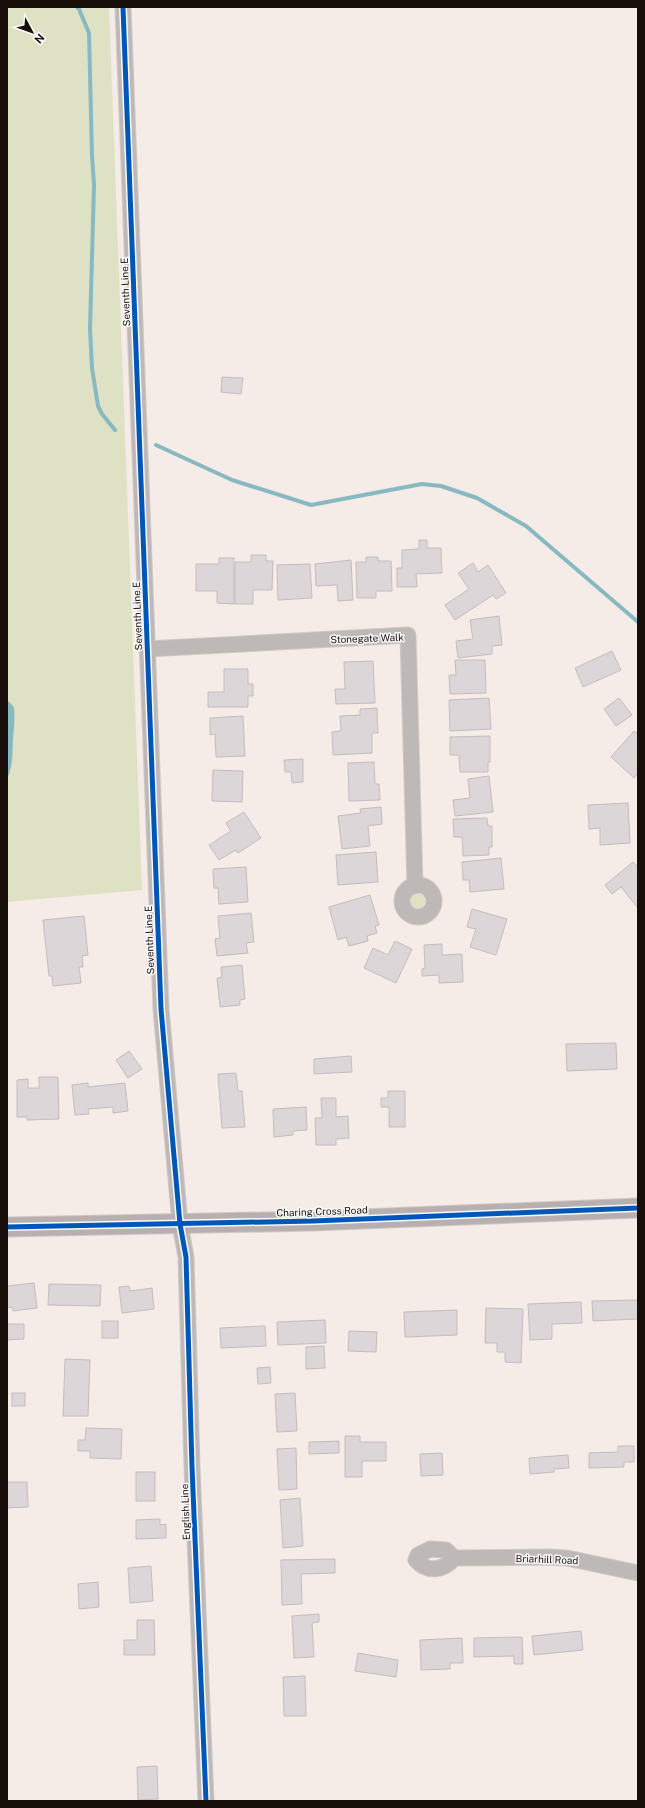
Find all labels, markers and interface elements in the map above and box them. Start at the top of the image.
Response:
north arrow [12,12,52,52]
text: N [32,31,47,46]
street label: Seventh Line E [118,257,132,327]
street label: Seventh Line E [130,581,144,651]
street label: Stonegate Walk [330,631,404,645]
street label: Seventh Line E [142,905,156,975]
street label: Charing Cross Road [276,1203,368,1219]
street label: English Line [178,1483,192,1540]
street label: Briarhill Road [515,1552,579,1566]

